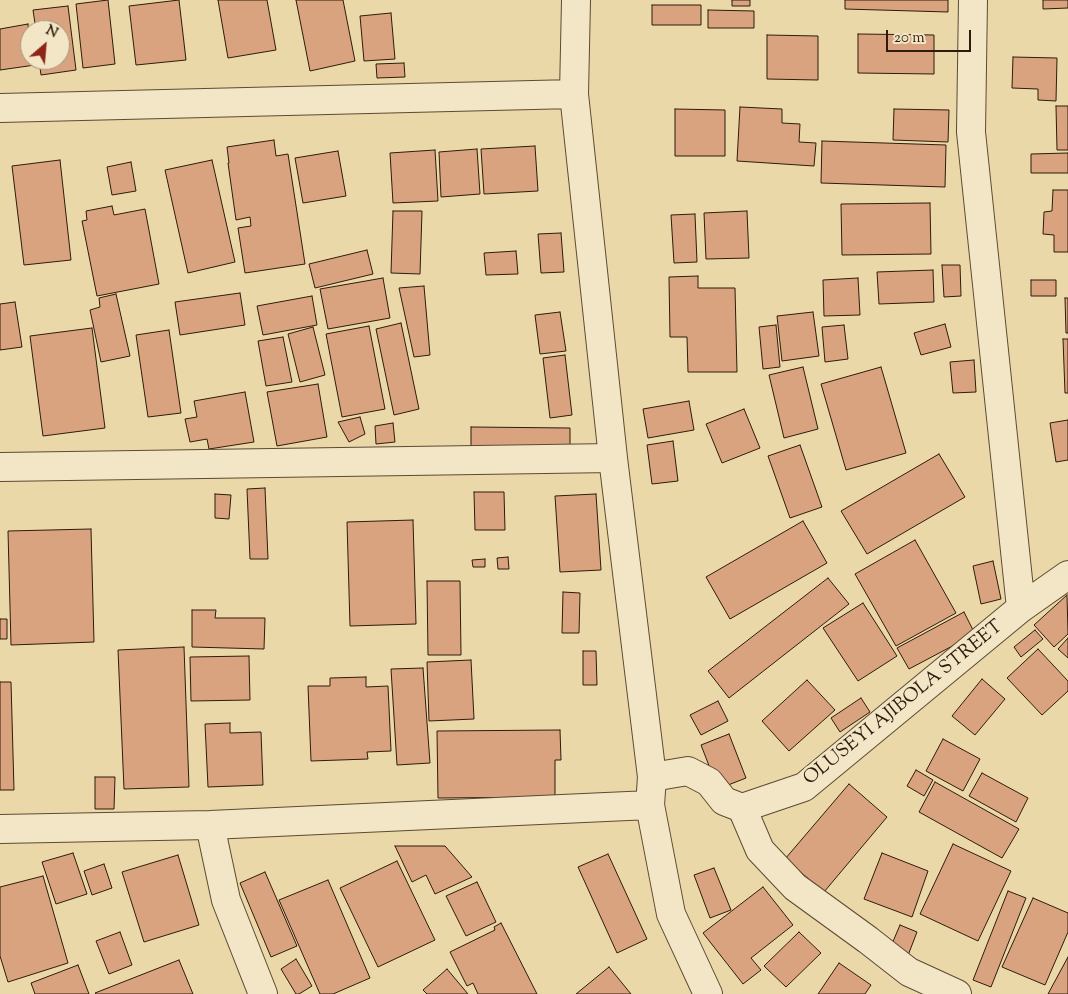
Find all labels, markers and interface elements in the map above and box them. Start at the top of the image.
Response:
north arrow [20,20,70,70]
scale bar [888,20,973,52]
text: N [42,21,61,44]
text: 20 m [894,28,925,49]
street label: OLUSEYI AJIBOLA STREET [800,617,1008,791]

